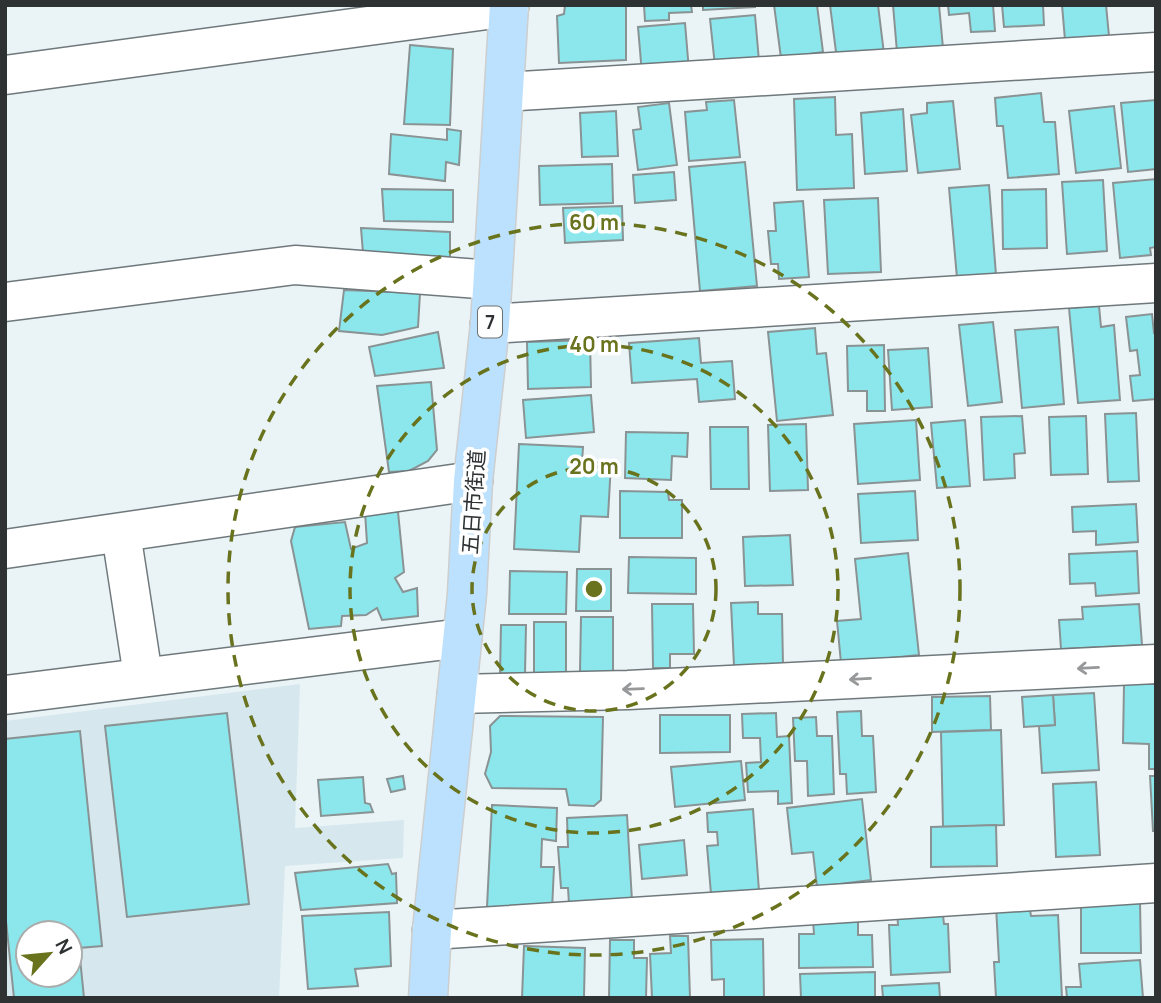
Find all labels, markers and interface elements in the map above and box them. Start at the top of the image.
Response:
text: 60 m [569,208,619,236]
road number: 7 [478,306,502,338]
text: 40 m [569,330,619,358]
street label: 五日市街道 [455,449,491,555]
text: 20 m [569,452,619,480]
centre of rings [582,577,606,601]
one-way arrow [1076,661,1099,674]
one-way arrow [849,672,872,685]
one-way arrow [622,683,645,696]
north arrow [14,919,84,989]
text: N [49,934,79,958]

